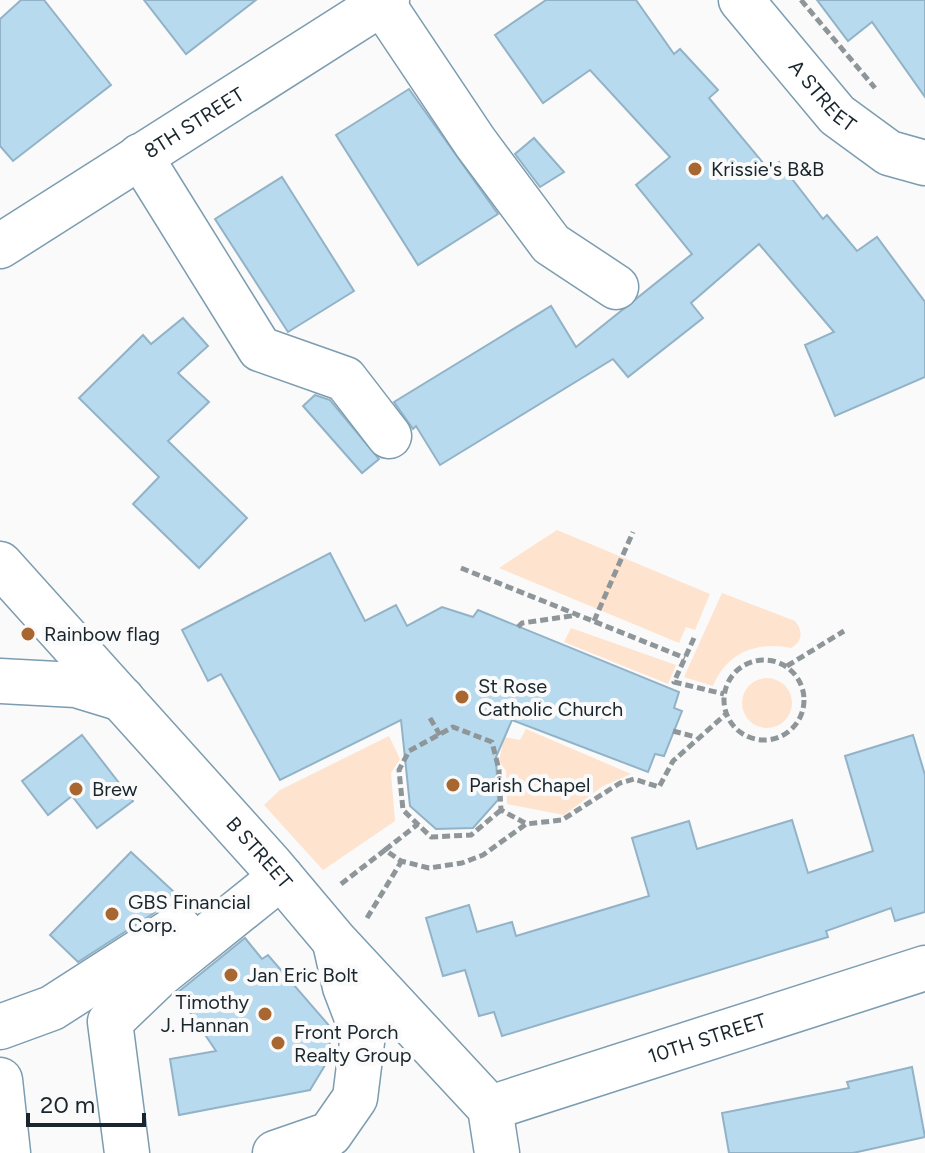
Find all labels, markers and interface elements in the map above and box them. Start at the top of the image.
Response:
street label: A STREET [784,55,861,137]
street label: 8TH STREET [140,82,249,163]
place label: Krissie's B&B [711,157,824,181]
marker: Krissie's B&B [686,160,704,178]
place label: Rainbow flag [44,622,160,646]
marker: Rainbow flag [19,625,37,643]
place label: St Rose Catholic Church [478,674,623,721]
marker: St Rose Catholic Church [453,688,471,706]
place label: Parish Chapel [469,773,590,797]
marker: Parish Chapel [444,776,462,794]
place label: Brew [92,777,138,801]
marker: Brew [67,780,85,798]
street label: B STREET [221,812,297,893]
place label: GBS Financial Corp. [128,890,251,937]
marker: GBS Financial Corp. [103,905,121,923]
place label: Jan Eric Bolt [247,963,358,987]
marker: Jan Eric Bolt [222,966,240,984]
place label: Timothy J. Hannan [161,990,249,1037]
marker: Timothy J. Hannan [256,1005,274,1023]
street label: 10TH STREET [645,1008,769,1068]
place label: Front Porch Realty Group [294,1020,412,1067]
marker: Front Porch Realty Group [269,1034,287,1052]
scale bar [28,1077,144,1127]
text: 20 m [40,1090,95,1119]

